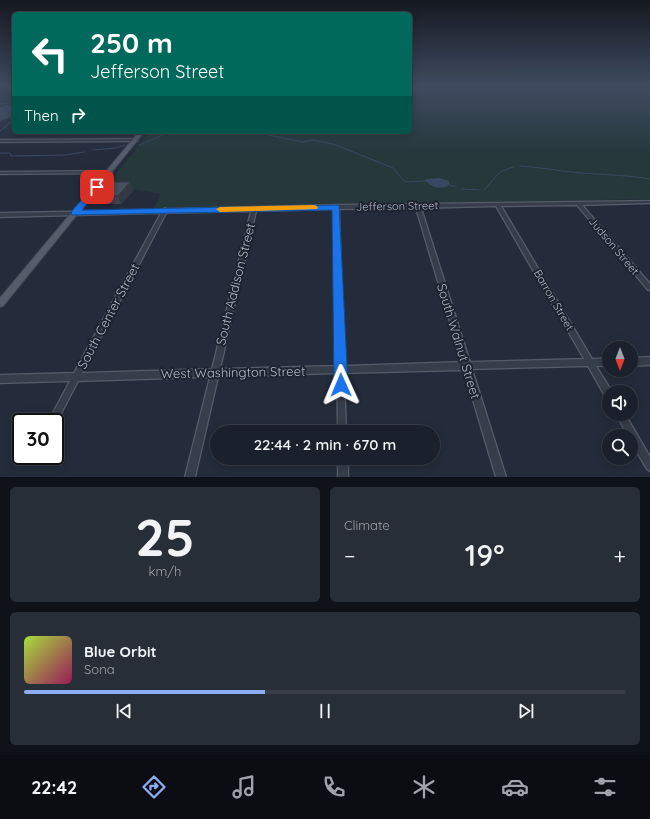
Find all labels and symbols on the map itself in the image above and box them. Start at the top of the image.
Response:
pin [80,170,114,204]
street label: Jefferson Street [356,198,438,214]
street label: Judson Street [586,215,642,278]
street label: South Addison Street [212,221,258,347]
street label: South Center Street [73,261,143,371]
street label: Barron Street [531,267,577,333]
street label: South Walnut Street [434,281,484,401]
north arrow [602,341,638,377]
street label: West Washington Street [160,363,306,381]
position arrow [320,364,362,406]
speed limit sign: 30 [12,413,64,465]

